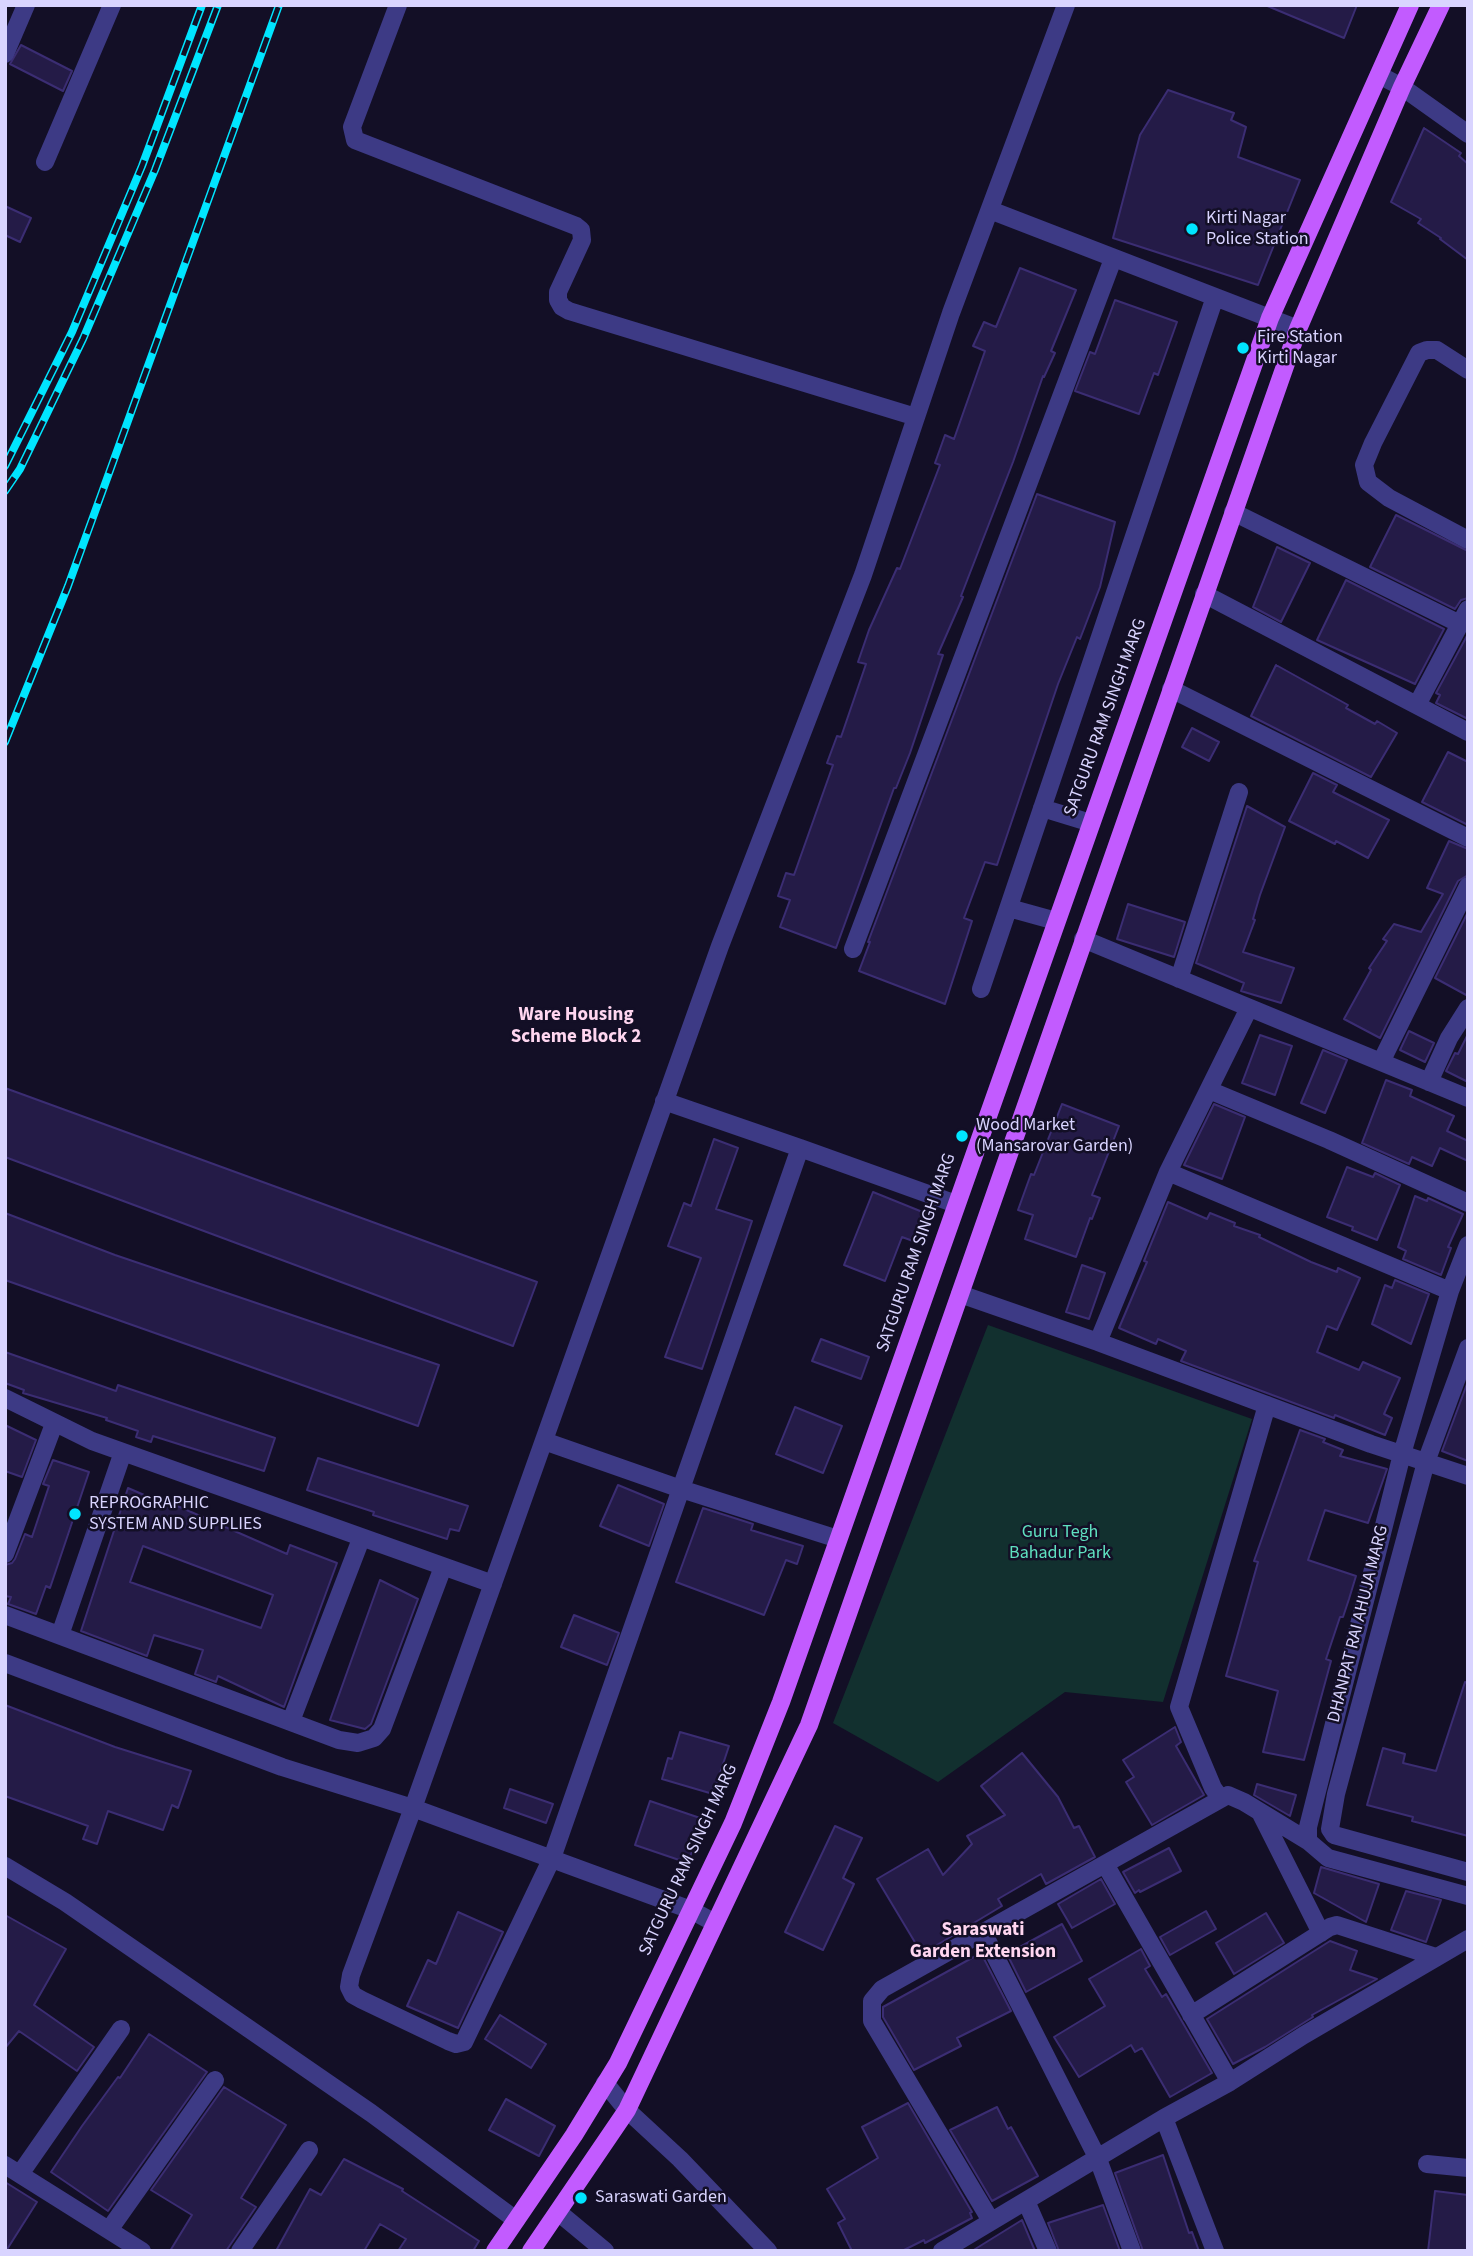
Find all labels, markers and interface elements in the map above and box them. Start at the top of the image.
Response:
place label: Kirti Nagar Police Station [1206,208,1309,250]
marker: Kirti Nagar Police Station [1184,221,1200,237]
place label: Fire Station Kirti Nagar [1257,327,1343,370]
marker: Fire Station Kirti Nagar [1235,340,1251,356]
street label: SATGURU RAM SINGH MARG [1060,616,1152,820]
district label: Ware Housing Scheme Block 2 [511,1005,641,1049]
place label: Wood Market (Mansarovar Garden) [976,1115,1133,1158]
marker: Wood Market (Mansarovar Garden) [954,1128,970,1144]
street label: SATGURU RAM SINGH MARG [873,1151,961,1355]
place label: REPROGRAPHIC SYSTEM AND SUPPLIES [89,1493,262,1536]
marker: REPROGRAPHIC SYSTEM AND SUPPLIES [67,1506,83,1522]
park label: Guru Tegh Bahadur Park [1009,1522,1111,1564]
street label: DHANPAT RAI AHUJA MARG [1324,1523,1394,1725]
street label: SATGURU RAM SINGH MARG [635,1761,743,1959]
district label: Saraswati Garden Extension [910,1920,1056,1964]
place label: Saraswati Garden [595,2187,727,2209]
marker: Saraswati Garden [573,2190,589,2206]

